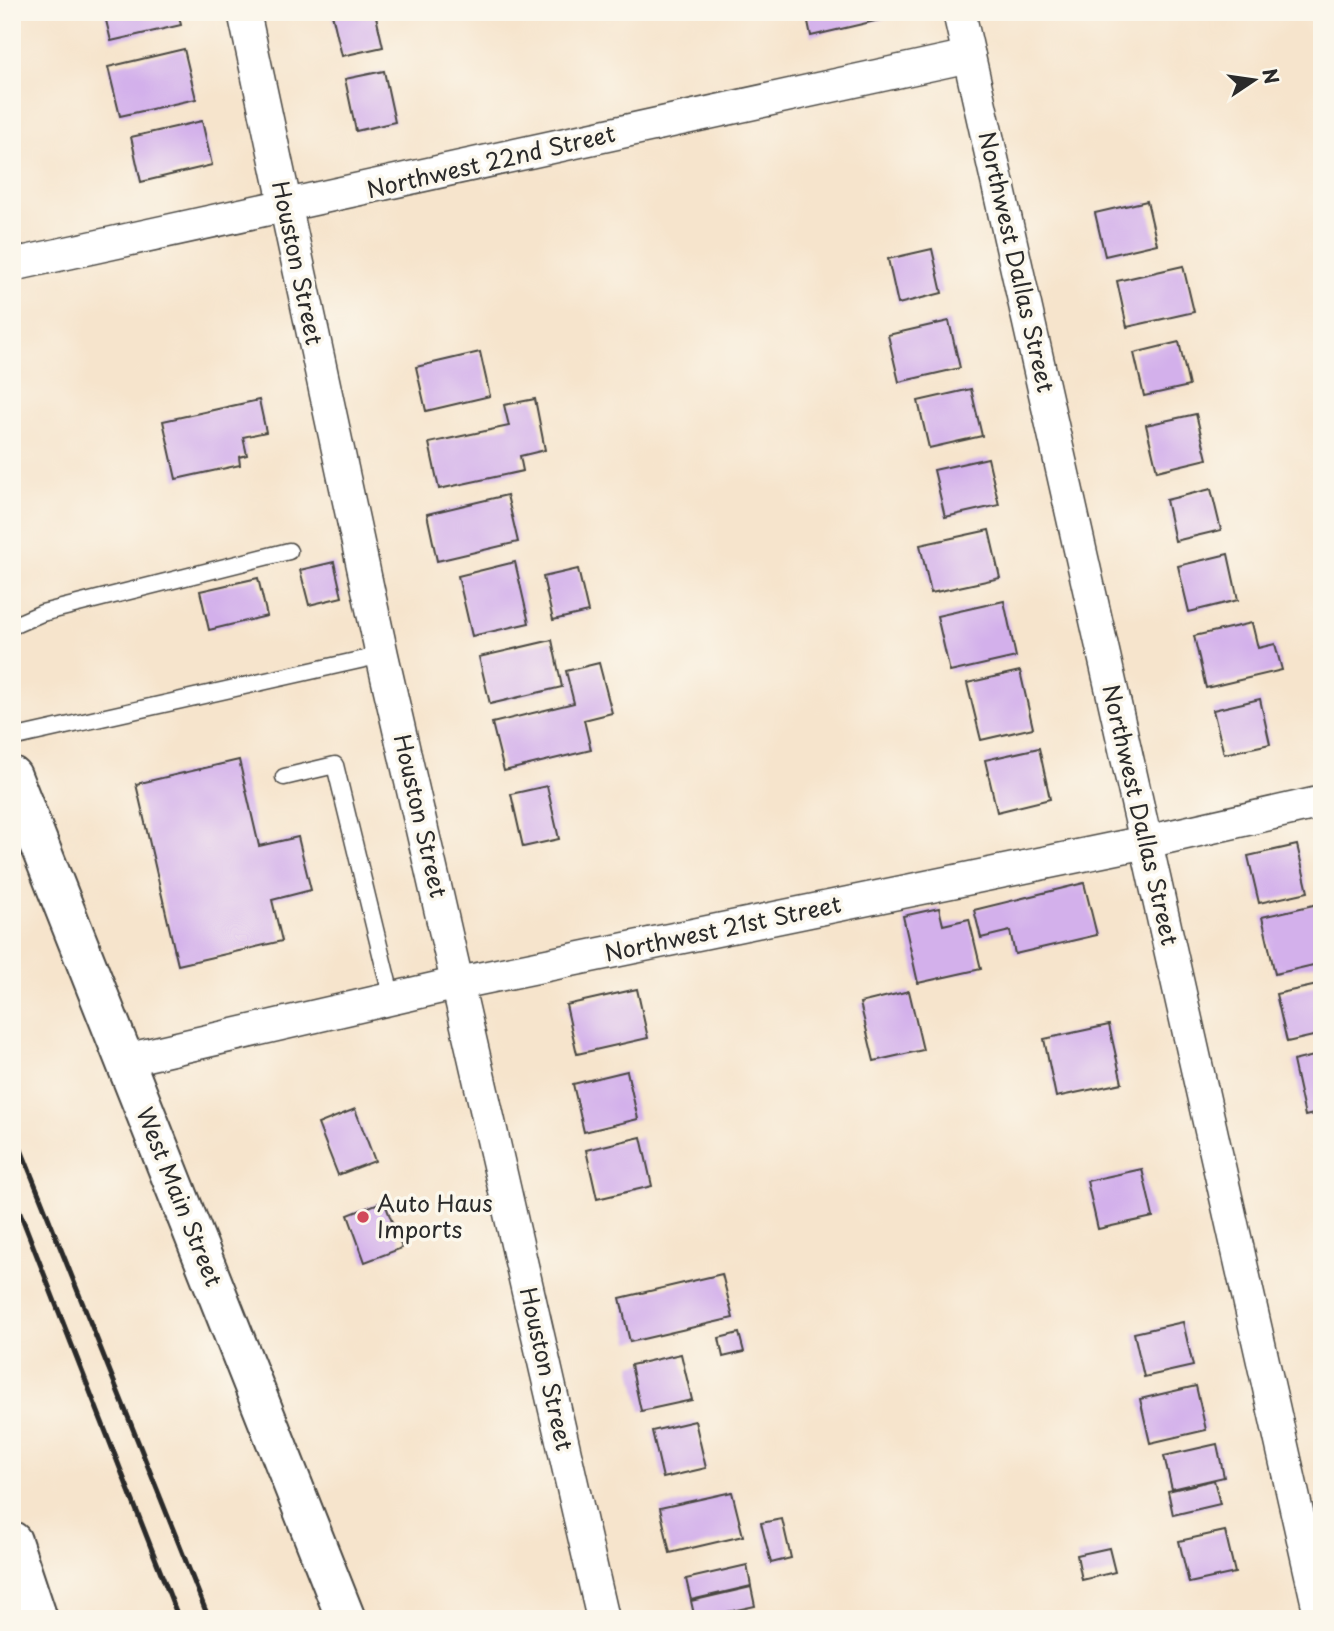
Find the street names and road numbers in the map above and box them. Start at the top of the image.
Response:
street label: Northwest 22nd Street [363,115,618,206]
street label: Northwest Dallas Street [970,128,1065,396]
street label: Houston Street [264,177,333,348]
street label: Northwest Dallas Street [1094,681,1189,949]
street label: Houston Street [386,730,457,901]
street label: Northwest 21st Street [601,885,844,970]
street label: West Main Street [128,1101,232,1292]
street label: Houston Street [512,1283,583,1454]

